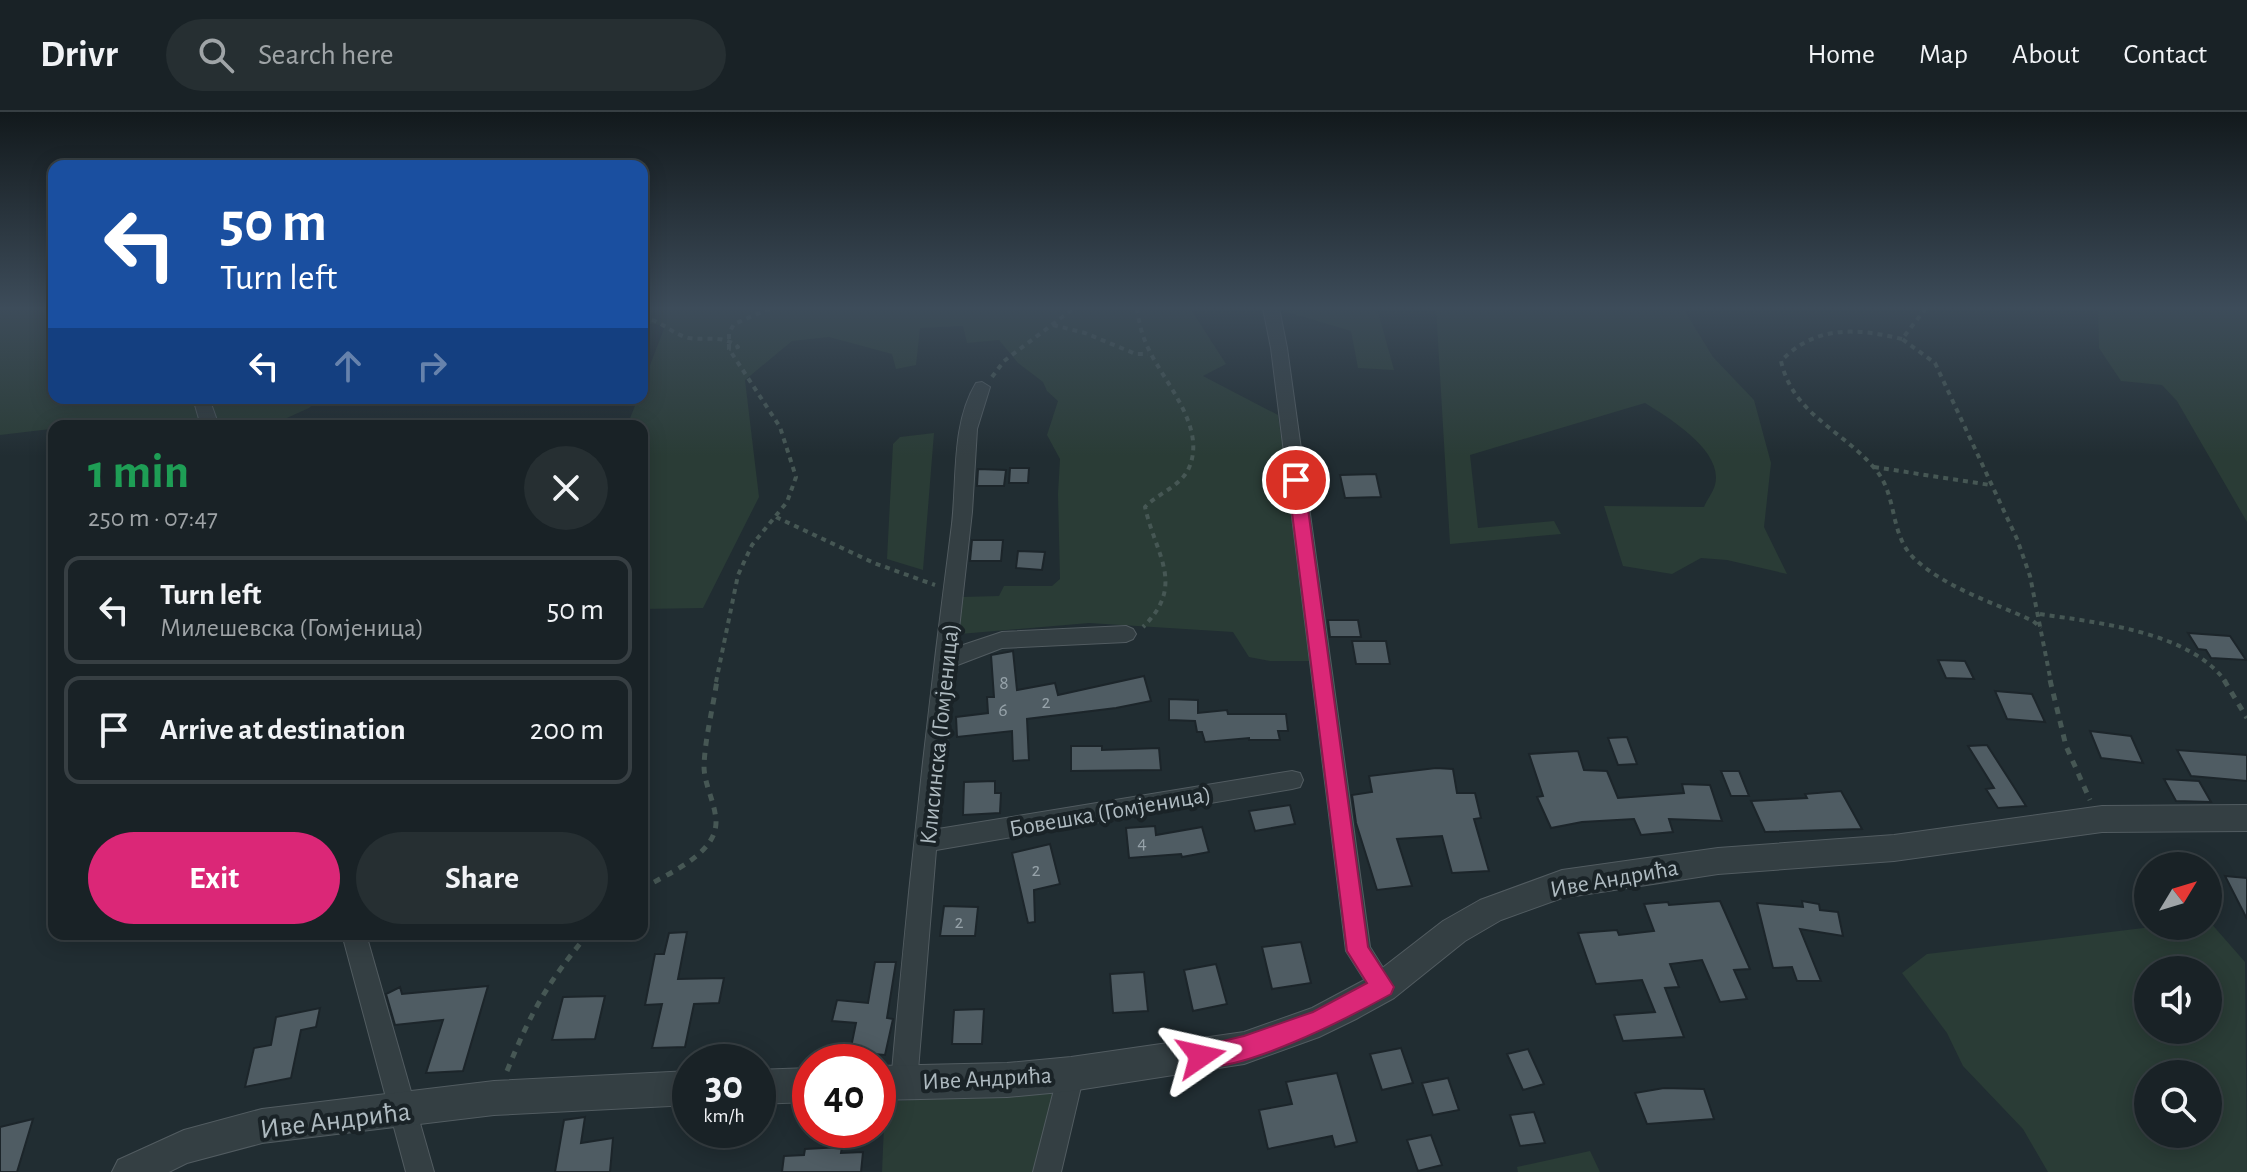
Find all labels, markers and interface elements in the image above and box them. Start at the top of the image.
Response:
search box [166,19,726,91]
icon: search [194,33,238,77]
text: Drivr [40,36,118,74]
text: Search here [258,40,394,70]
text: Home [1808,41,1875,69]
text: Map [1919,41,1968,69]
text: About [2012,41,2080,69]
text: Contact [2124,41,2207,69]
icon: left [88,192,192,296]
text: 50 m [220,195,327,251]
text: Turn left [220,260,337,296]
icon: left [242,344,286,388]
icon: ahead [326,344,370,388]
icon: right [410,344,454,388]
button: close [524,446,608,530]
pin [1262,446,1330,514]
text: 1 min [88,449,189,497]
icon: arrive [1274,458,1318,502]
text: 250 m · 07:47 [88,505,218,531]
text: Turn left [160,580,261,610]
icon: left [92,588,136,632]
text: 50 m [547,595,604,625]
text: Милешевска (Гомјеница) [160,615,424,641]
street label: Клисинска (Гомјеница) [916,622,964,846]
house number: 8 [999,673,1009,693]
house number: 2 [1041,692,1051,712]
house number: 6 [998,700,1008,720]
icon: arrive [92,708,136,752]
text: Arrive at destination [160,715,406,745]
text: 200 m [530,715,604,745]
street label: Бовешка (Гомјеница) [1007,782,1213,842]
button: Exit [88,832,340,924]
button: Share [356,832,608,924]
house number: 4 [1137,833,1147,853]
north arrow [2134,852,2222,940]
map controls [2134,852,2222,1148]
street label: Иве Андрића [1548,856,1680,902]
house number: 2 [1031,860,1041,880]
house number: 2 [954,912,964,932]
button: sound [2134,956,2222,1044]
position arrow [1159,1014,1243,1098]
speed limit sign: 40 [792,1044,896,1148]
button: search [2134,1060,2222,1148]
street label: Иве Андрића [922,1064,1053,1094]
text: 30 [705,1066,743,1106]
street label: Иве Андрића [258,1098,412,1144]
text: km/h [703,1106,745,1126]

